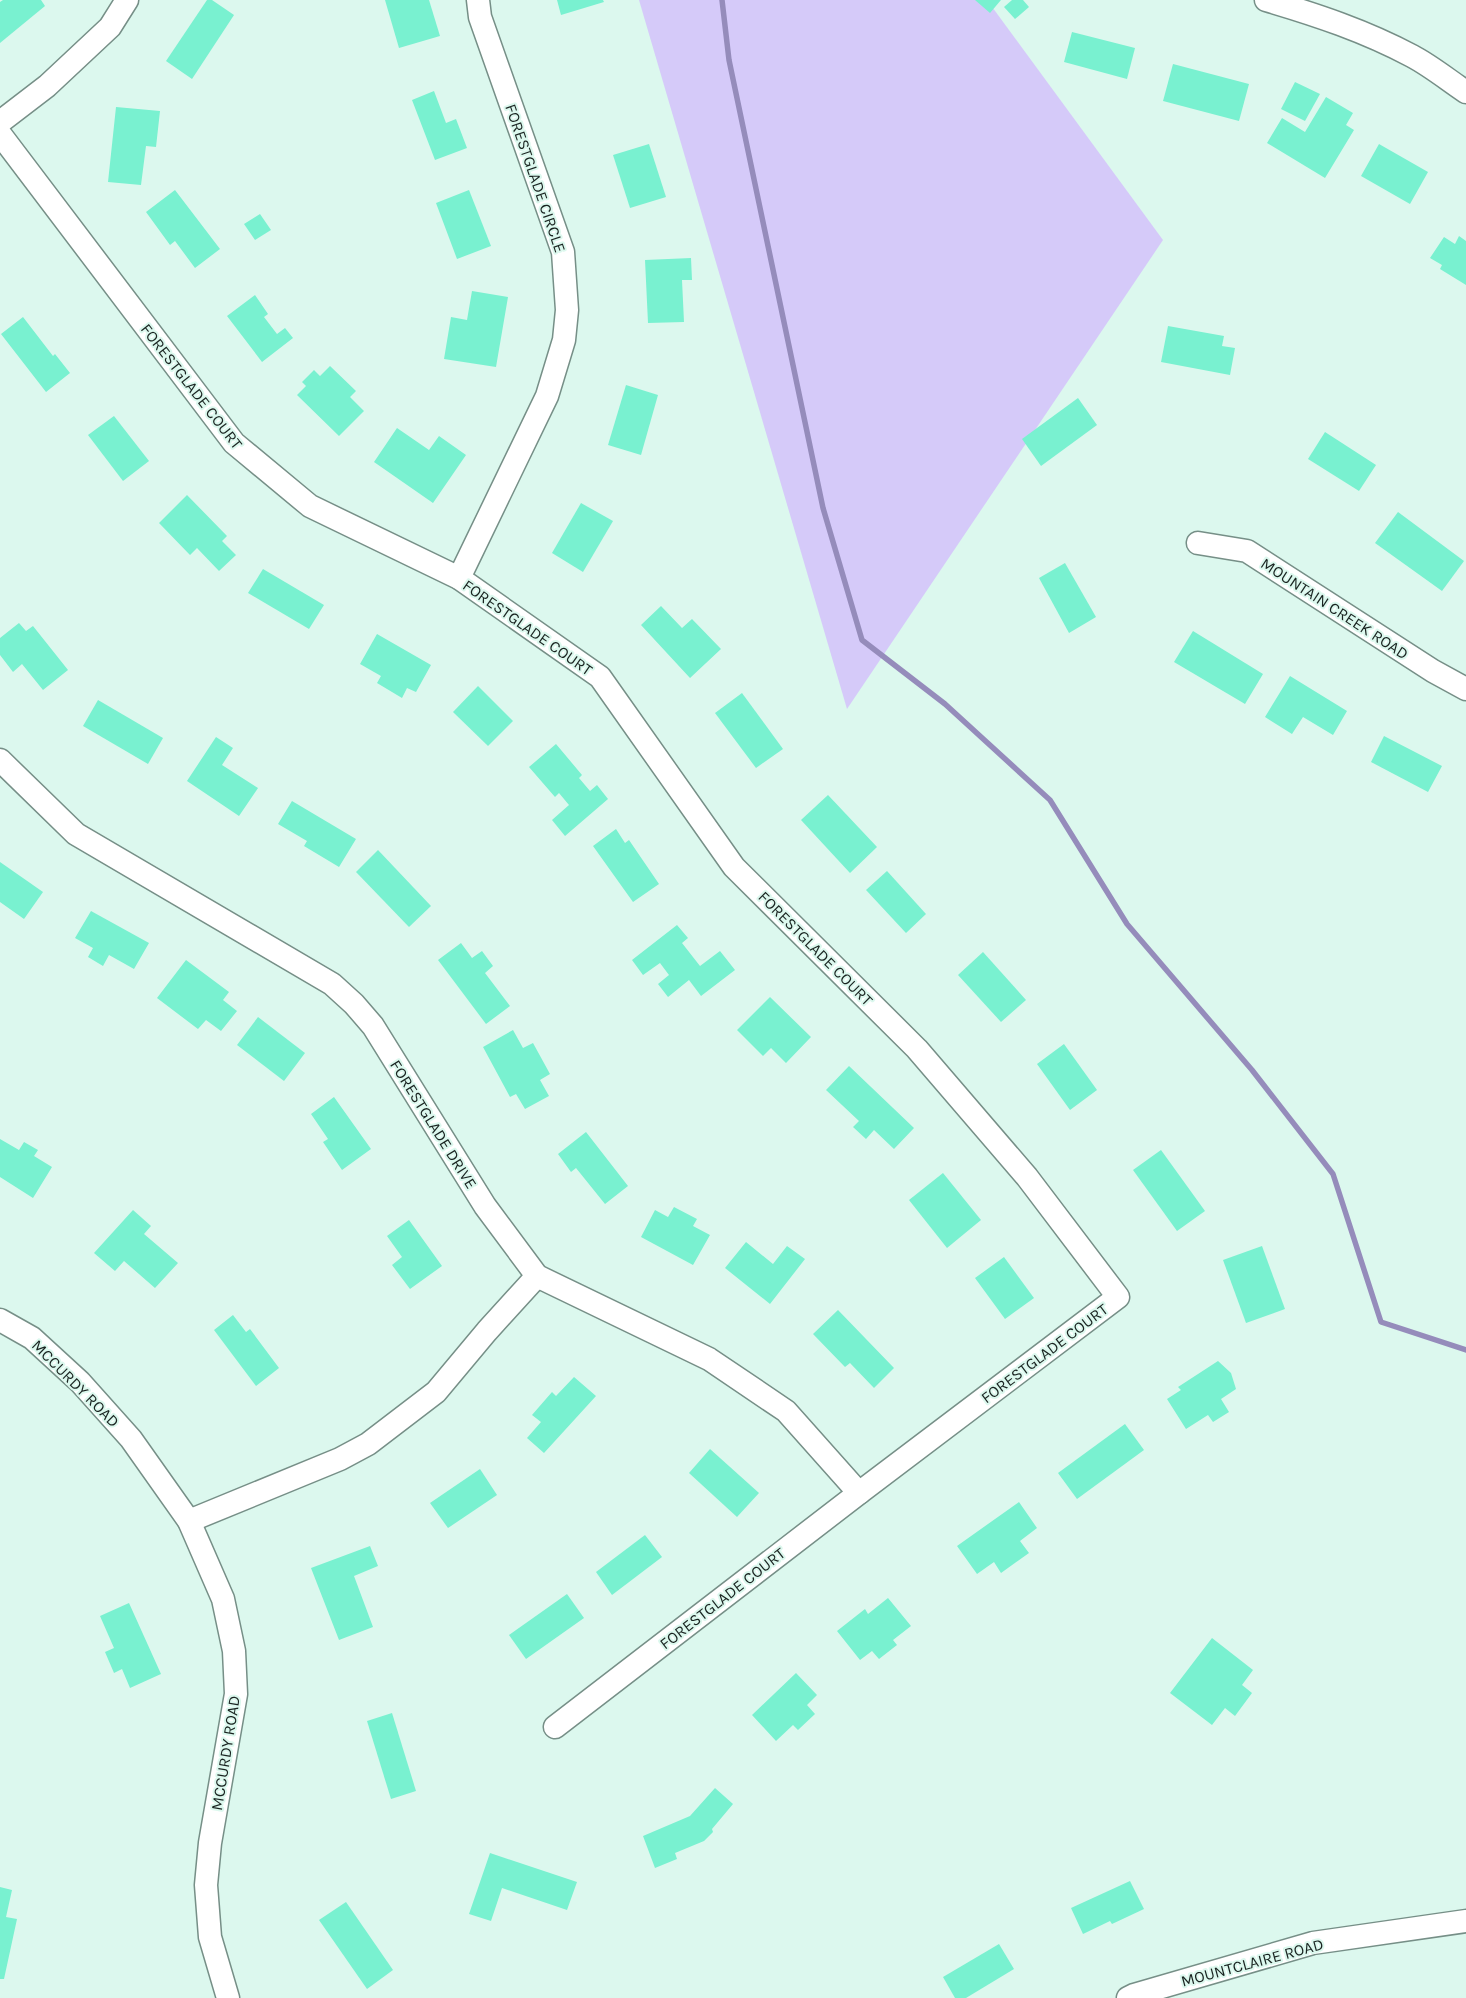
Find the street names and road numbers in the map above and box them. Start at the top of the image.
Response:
street label: FORESTGLADE CIRCLE [501,101,570,255]
street label: FORESTGLADE COURT [137,320,246,453]
street label: MOUNTAIN CREEK ROAD [1257,554,1412,663]
street label: FORESTGLADE COURT [459,575,596,679]
street label: FORESTGLADE COURT [755,887,877,1009]
street label: FORESTGLADE DRIVE [386,1056,481,1192]
street label: FORESTGLADE COURT [977,1300,1111,1407]
street label: MCCURDY ROAD [28,1336,123,1431]
street label: FORESTGLADE COURT [656,1544,789,1653]
street label: MCCURDY ROAD [207,1694,244,1812]
street label: MOUNTCLAIRE ROAD [1179,1934,1325,1991]

